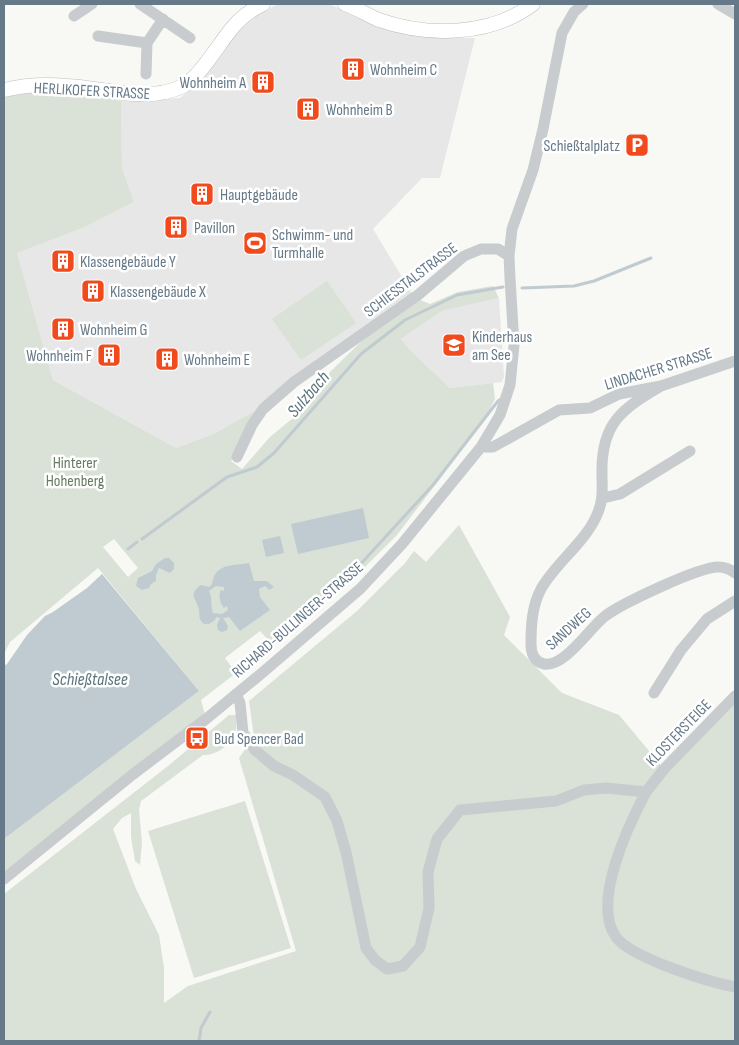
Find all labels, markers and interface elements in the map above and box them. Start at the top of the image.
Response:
building icon: Wohnheim C [340,56,366,82]
place label: Wohnheim C [370,61,438,80]
building icon: Wohnheim A [250,69,276,95]
place label: Wohnheim A [180,74,246,93]
street label: HERLIKOFER STRASSE [33,79,151,104]
building icon: Wohnheim B [295,96,321,122]
place label: Wohnheim B [326,101,393,120]
parking icon: Schießtalplatz [624,132,650,158]
place label: Schießtalplatz [544,137,620,156]
building icon: Hauptgebäude [189,181,215,207]
place label: Hauptgebäude [220,186,298,205]
building icon: Pavillon [163,214,189,240]
place label: Pavillon [194,219,235,238]
place label: Schwimm- und Turmhalle [272,226,353,263]
sports icon: Schwimm- und Turmhalle [242,230,268,256]
street label: SCHIESSTALSTRASSE [361,239,461,321]
building icon: Klassengebäude Y [50,248,76,274]
place label: Klassengebäude Y [80,253,176,272]
building icon: Klassengebäude X [80,278,106,304]
place label: Klassengebäude X [110,283,206,302]
building icon: Wohnheim G [50,316,76,342]
place label: Wohnheim G [80,321,148,340]
place label: Kinderhaus am See [472,328,532,365]
school or university icon: Kinderhaus am See [441,332,467,358]
building icon: Wohnheim F [96,342,122,368]
street label: LINDACHER STRASSE [602,344,715,395]
building icon: Wohnheim E [154,346,180,372]
place label: Wohnheim F [26,347,92,366]
place label: Wohnheim E [184,351,250,370]
water label: Sulzbach [283,367,334,421]
park label: Hinterer Hohenberg [46,454,104,491]
street label: RICHARD-BULLINGER-STRASSE [229,558,367,682]
street label: SANDWEG [542,604,596,654]
water label: Schießtalsee [52,669,128,690]
street label: KLOSTERSTEIGE [643,696,716,770]
bus stop icon: Bud Spencer Bad [184,725,210,751]
place label: Bud Spencer Bad [214,730,304,749]

